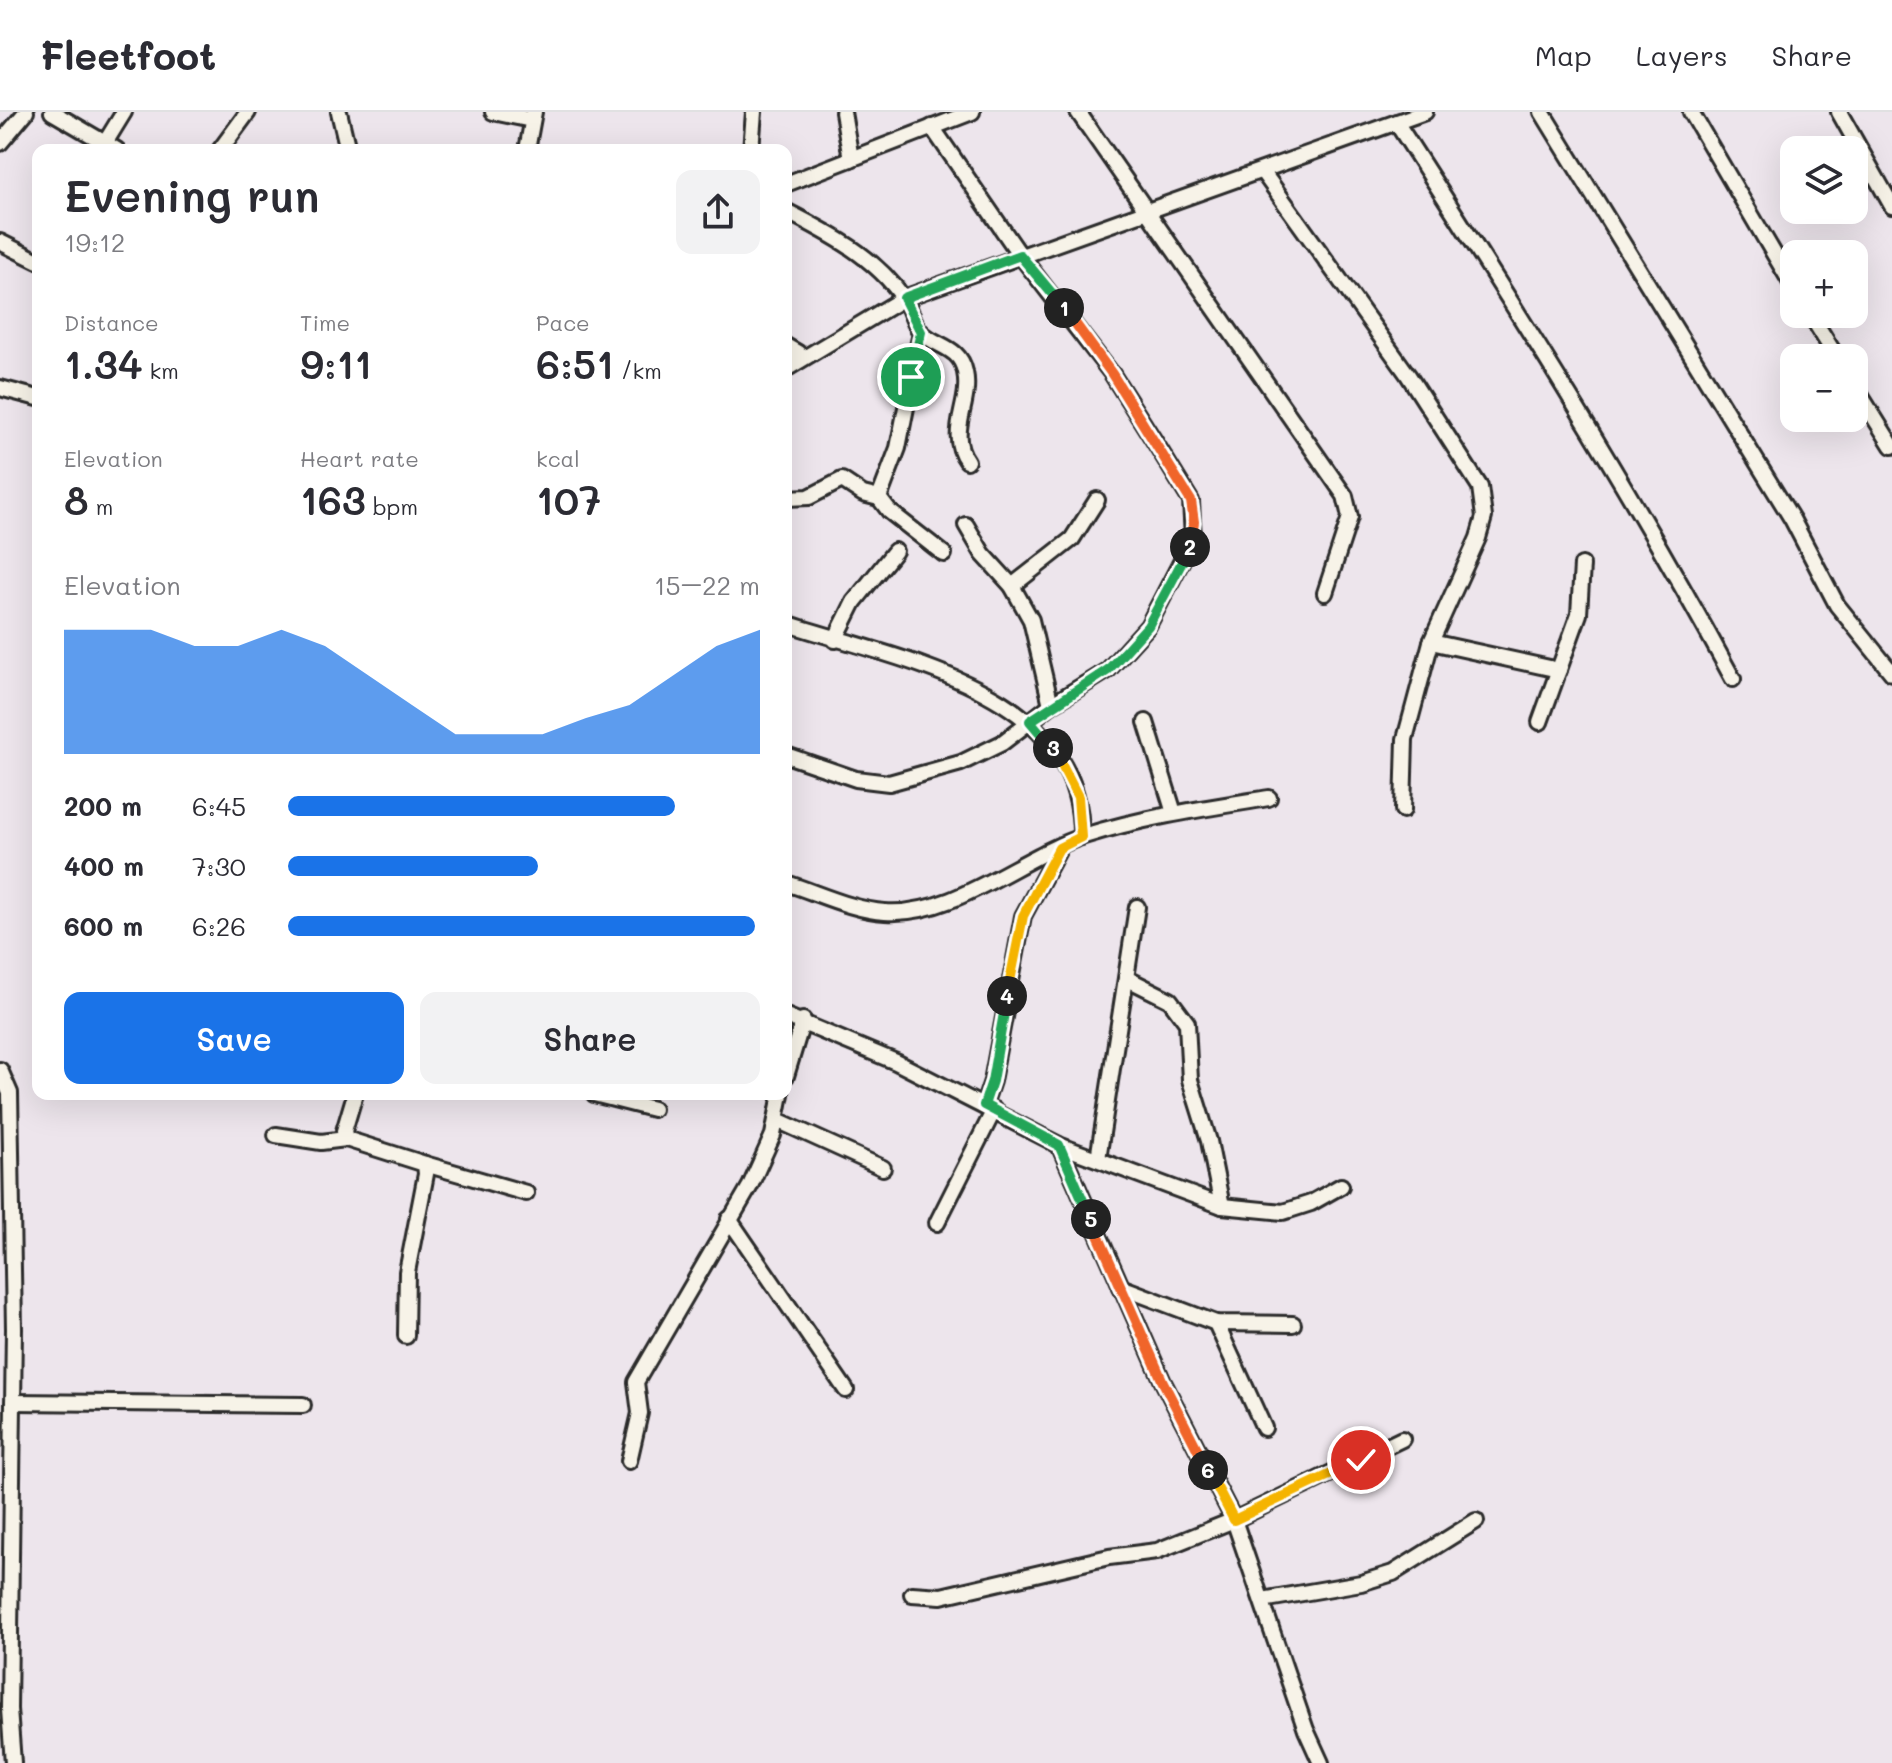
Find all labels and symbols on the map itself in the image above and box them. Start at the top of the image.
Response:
pin: 1 [1044,288,1084,328]
pin [877,343,945,411]
pin: 2 [1170,527,1210,567]
pin: 3 [1033,728,1073,768]
pin: 4 [987,976,1027,1016]
pin: 5 [1071,1199,1111,1239]
pin [1327,1426,1395,1494]
pin: 6 [1188,1450,1228,1490]

